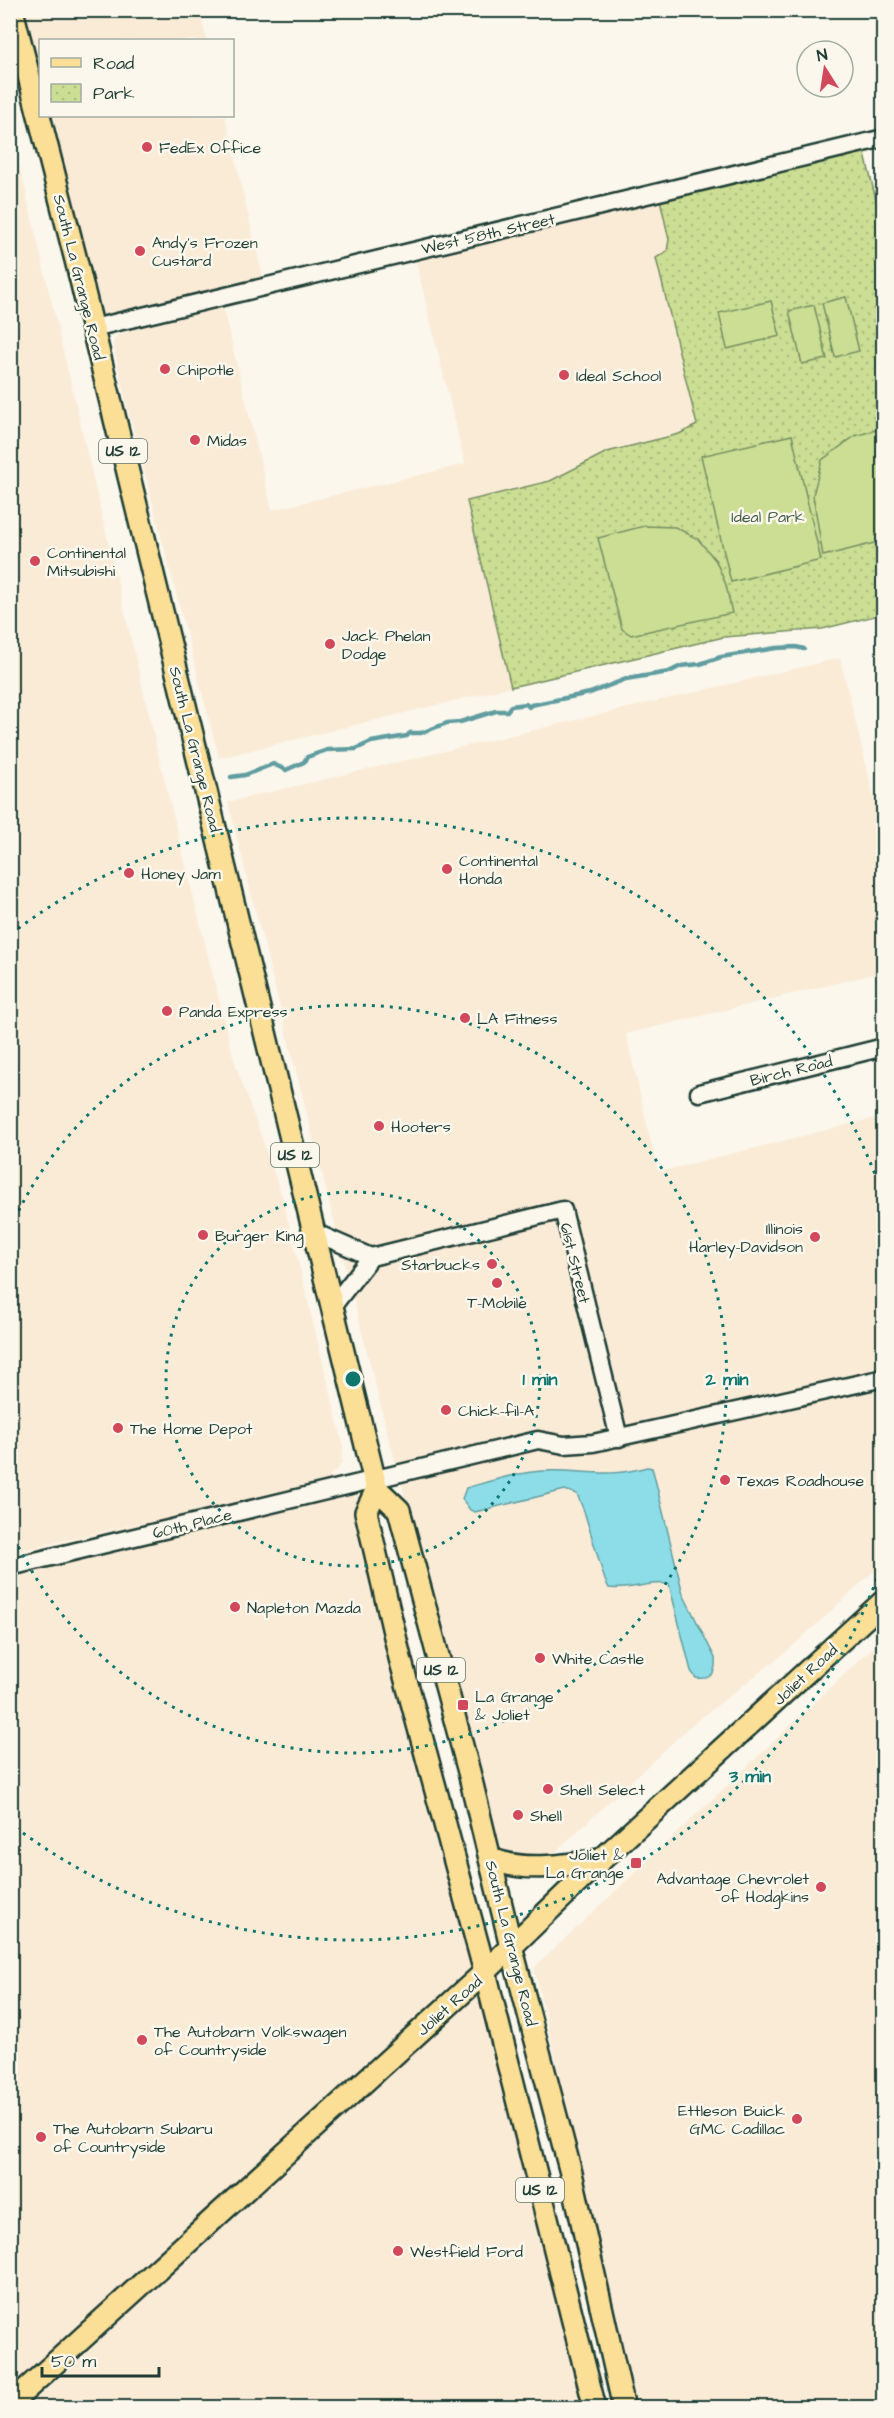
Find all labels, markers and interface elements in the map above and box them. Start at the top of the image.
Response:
legend [39,39,234,117]
north arrow [795,39,855,99]
text: N [815,44,829,67]
text: Road [93,51,134,76]
text: Park [93,81,135,106]
place label: FedEx Office [159,137,262,159]
marker: FedEx Office [140,140,154,154]
street label: South La Grange Road [47,192,110,363]
street label: West 58th Street [419,208,558,260]
place label: Andy's Frozen Custard [152,232,258,272]
marker: Andy's Frozen Custard [133,244,147,258]
place label: Chipotle [177,359,235,381]
marker: Chipotle [158,362,172,376]
place label: Ideal School [576,365,661,387]
marker: Ideal School [557,368,571,382]
place label: Midas [207,430,247,452]
marker: Midas [188,433,202,447]
road number: US 12 [99,439,147,463]
park label: Ideal Park [731,506,805,528]
place label: Continental Mitsubishi [47,542,126,582]
marker: Continental Mitsubishi [28,554,42,568]
place label: Jack Phelan Dodge [342,625,430,666]
marker: Jack Phelan Dodge [323,637,337,651]
street label: South La Grange Road [163,664,226,835]
place label: Continental Honda [459,850,538,890]
marker: Continental Honda [440,862,454,876]
place label: Honey Jam [141,863,221,886]
marker: Honey Jam [122,866,136,880]
place label: Panda Express [179,1001,288,1023]
marker: Panda Express [160,1004,174,1018]
place label: LA Fitness [477,1008,557,1030]
marker: LA Fitness [458,1011,472,1025]
street label: Birch Road [748,1050,835,1092]
place label: Hooters [391,1116,451,1138]
marker: Hooters [372,1119,386,1133]
road number: US 12 [271,1143,319,1167]
place label: Illinois Harley-Davidson [689,1218,803,1259]
street label: 61st Street [554,1221,596,1306]
place label: Burger King [215,1225,304,1248]
marker: Burger King [196,1228,210,1242]
marker: Illinois Harley-Davidson [808,1230,822,1244]
place label: Starbucks [401,1254,480,1276]
marker: Starbucks [485,1257,499,1271]
marker: T-Mobile [490,1276,504,1290]
place label: T-Mobile [467,1292,527,1314]
text: 1 min [522,1367,558,1392]
text: 2 min [704,1367,749,1392]
centre of rings [343,1369,363,1389]
place label: Chick-fil-A [458,1400,534,1422]
marker: Chick-fil-A [439,1403,453,1417]
place label: The Home Depot [130,1418,253,1440]
marker: The Home Depot [111,1421,125,1435]
place label: Texas Roadhouse [737,1470,865,1492]
marker: Texas Roadhouse [718,1473,732,1487]
street label: 60th Place [150,1503,234,1544]
place label: Napleton Mazda [247,1597,361,1619]
marker: Napleton Mazda [228,1600,242,1614]
street label: Joliet Road [769,1639,843,1710]
place label: White Castle [552,1648,644,1670]
marker: White Castle [533,1651,547,1665]
road number: US 12 [417,1658,465,1682]
place label: La Grange & Joliet [475,1686,554,1726]
marker: La Grange & Joliet [456,1698,470,1712]
text: 3 min [728,1764,771,1789]
place label: Shell Select [560,1779,646,1801]
marker: Shell Select [541,1782,555,1796]
place label: Shell [530,1805,562,1827]
marker: Shell [511,1808,525,1822]
place label: Joliet & La Grange [545,1844,624,1885]
marker: Joliet & La Grange [629,1856,643,1870]
street label: South La Grange Road [479,1858,542,2029]
place label: Advantage Chevrolet of Hodgkins [657,1868,810,1909]
marker: Advantage Chevrolet of Hodgkins [814,1880,828,1894]
street label: Joliet Road [412,1971,487,2041]
place label: The Autobarn Volkswagen of Countryside [154,2021,347,2062]
marker: The Autobarn Volkswagen of Countryside [135,2033,149,2047]
place label: Ettleson Buick GMC Cadillac [678,2100,785,2140]
marker: Ettleson Buick GMC Cadillac [790,2112,804,2126]
place label: The Autobarn Subaru of Countryside [53,2118,213,2159]
marker: The Autobarn Subaru of Countryside [34,2130,48,2144]
road number: US 12 [516,2178,564,2202]
place label: Westfield Ford [410,2241,523,2263]
marker: Westfield Ford [391,2244,405,2258]
scale bar [42,2340,159,2378]
text: 50 m [51,2349,96,2374]

